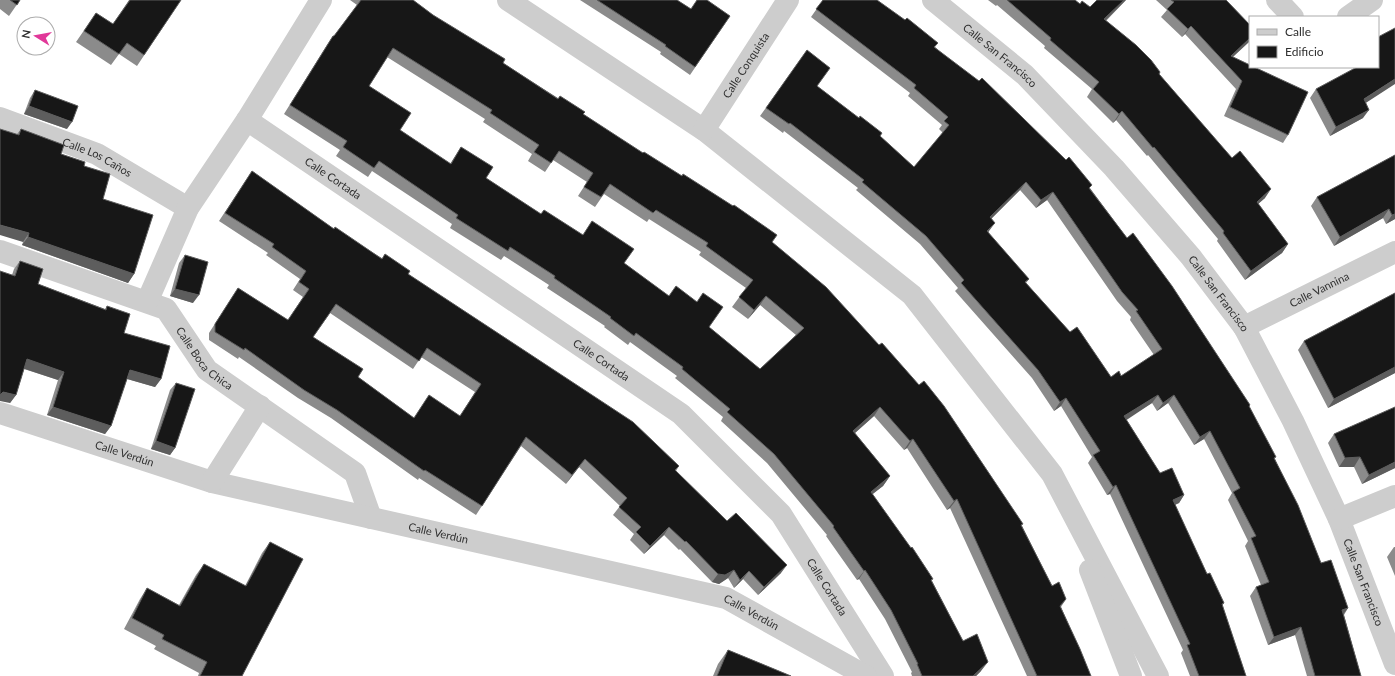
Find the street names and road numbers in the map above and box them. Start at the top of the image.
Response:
street label: Calle San Francisco [961,20,1040,90]
street label: Calle Conquista [719,30,771,100]
street label: Calle Los Caños [61,135,135,179]
street label: Calle Cortada [303,154,364,202]
street label: Calle San Francisco [1186,253,1252,334]
street label: Calle Vannina [1287,269,1351,309]
street label: Calle Boca Chica [174,324,236,392]
street label: Calle Cortada [571,336,632,383]
street label: Calle Verdún [94,437,156,469]
street label: Calle Verdún [407,520,470,546]
street label: Calle San Francisco [1341,537,1387,628]
street label: Calle Cortada [805,556,850,618]
street label: Calle Verdún [722,591,781,632]

